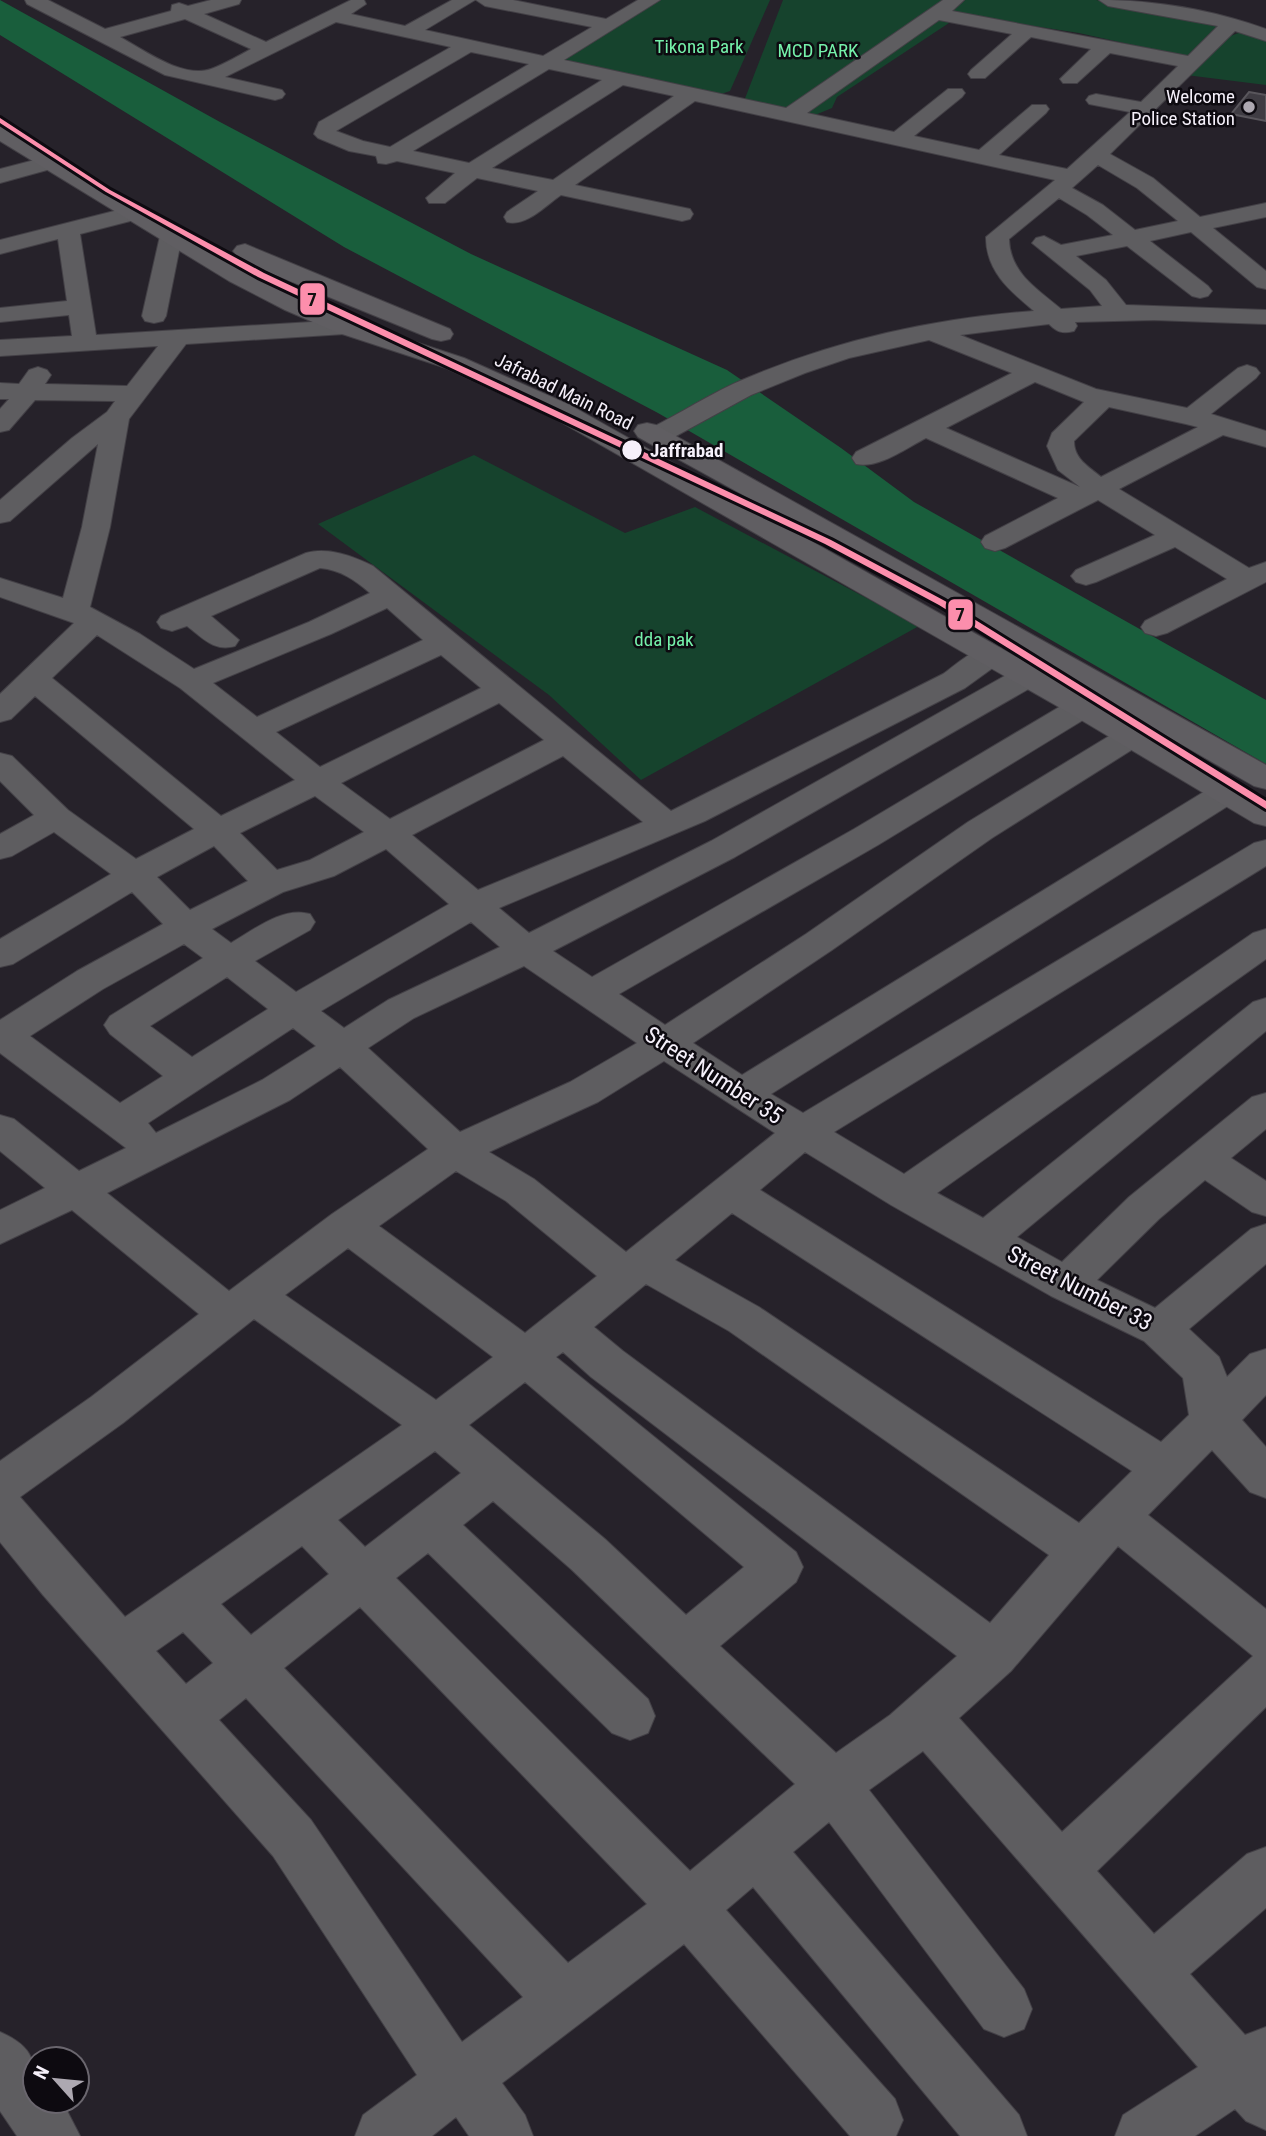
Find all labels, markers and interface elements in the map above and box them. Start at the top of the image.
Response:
park label: Tikona Park [655,35,744,58]
park label: MCD PARK [778,39,859,62]
place label: Welcome Police Station [1131,85,1235,130]
marker: Welcome Police Station [1241,99,1257,115]
line badge: 7 [299,282,326,316]
text: 7 [307,288,317,311]
street label: Jafrabad Main Road [491,348,637,435]
marker: Jaffrabad [620,438,644,462]
place label: Jaffrabad [650,439,723,462]
line badge: 7 [947,598,974,631]
text: 7 [955,603,965,626]
park label: dda pak [634,628,694,651]
street label: Street Number 35 [640,1021,788,1130]
street label: Street Number 33 [1003,1240,1157,1337]
north arrow [21,2045,91,2115]
text: N [28,2062,54,2083]

